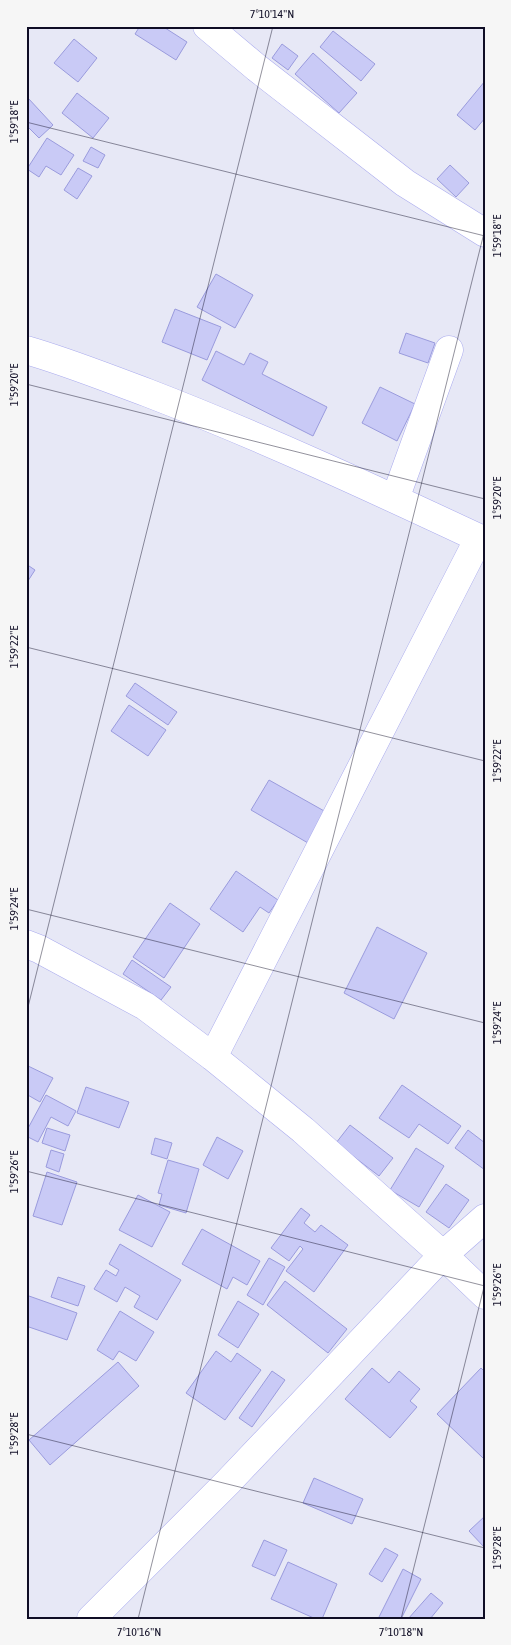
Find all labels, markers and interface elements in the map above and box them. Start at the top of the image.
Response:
text: 7°10'14"N [250,7,294,21]
text: 1°59'18"E [7,101,21,143]
text: 1°59'18"E [490,215,504,257]
text: 1°59'20"E [7,364,21,406]
text: 1°59'20"E [490,477,504,519]
text: 1°59'22"E [7,626,21,668]
text: 1°59'22"E [490,740,504,782]
text: 1°59'24"E [7,888,21,930]
text: 1°59'24"E [490,1002,504,1044]
text: 1°59'26"E [7,1151,21,1193]
text: 1°59'26"E [490,1264,504,1306]
text: 1°59'28"E [7,1413,21,1455]
text: 1°59'28"E [490,1527,504,1569]
text: 7°10'16"N [117,1625,161,1639]
text: 7°10'18"N [379,1625,423,1639]

